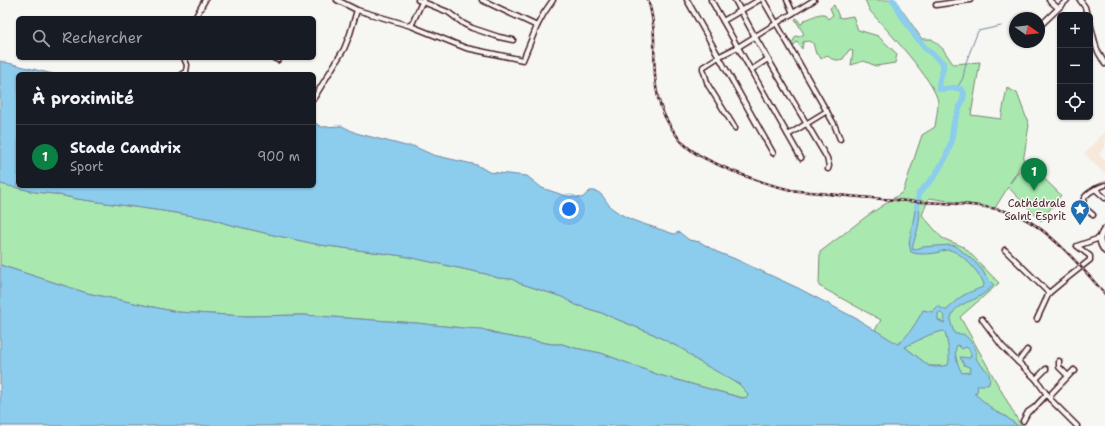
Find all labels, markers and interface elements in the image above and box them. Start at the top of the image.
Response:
north arrow [1009,12,1045,48]
map controls [1057,12,1093,120]
button: + [1057,12,1093,48]
search box [16,16,316,60]
icon: search [30,27,52,49]
text: Rechercher [62,28,143,48]
button: − [1057,48,1093,84]
button: locate [1057,84,1093,120]
text: À proximité [32,87,134,109]
text: Stade Candrix [70,138,181,158]
text: 1 [42,148,48,165]
text: 900 m [257,148,300,165]
text: Sport [70,158,103,175]
pin: 1 [1021,158,1047,191]
place label: Cathédrale Saint Esprit [1004,196,1066,224]
place icon: Cathédrale Saint Esprit [1069,198,1091,226]
your location [559,199,579,219]

